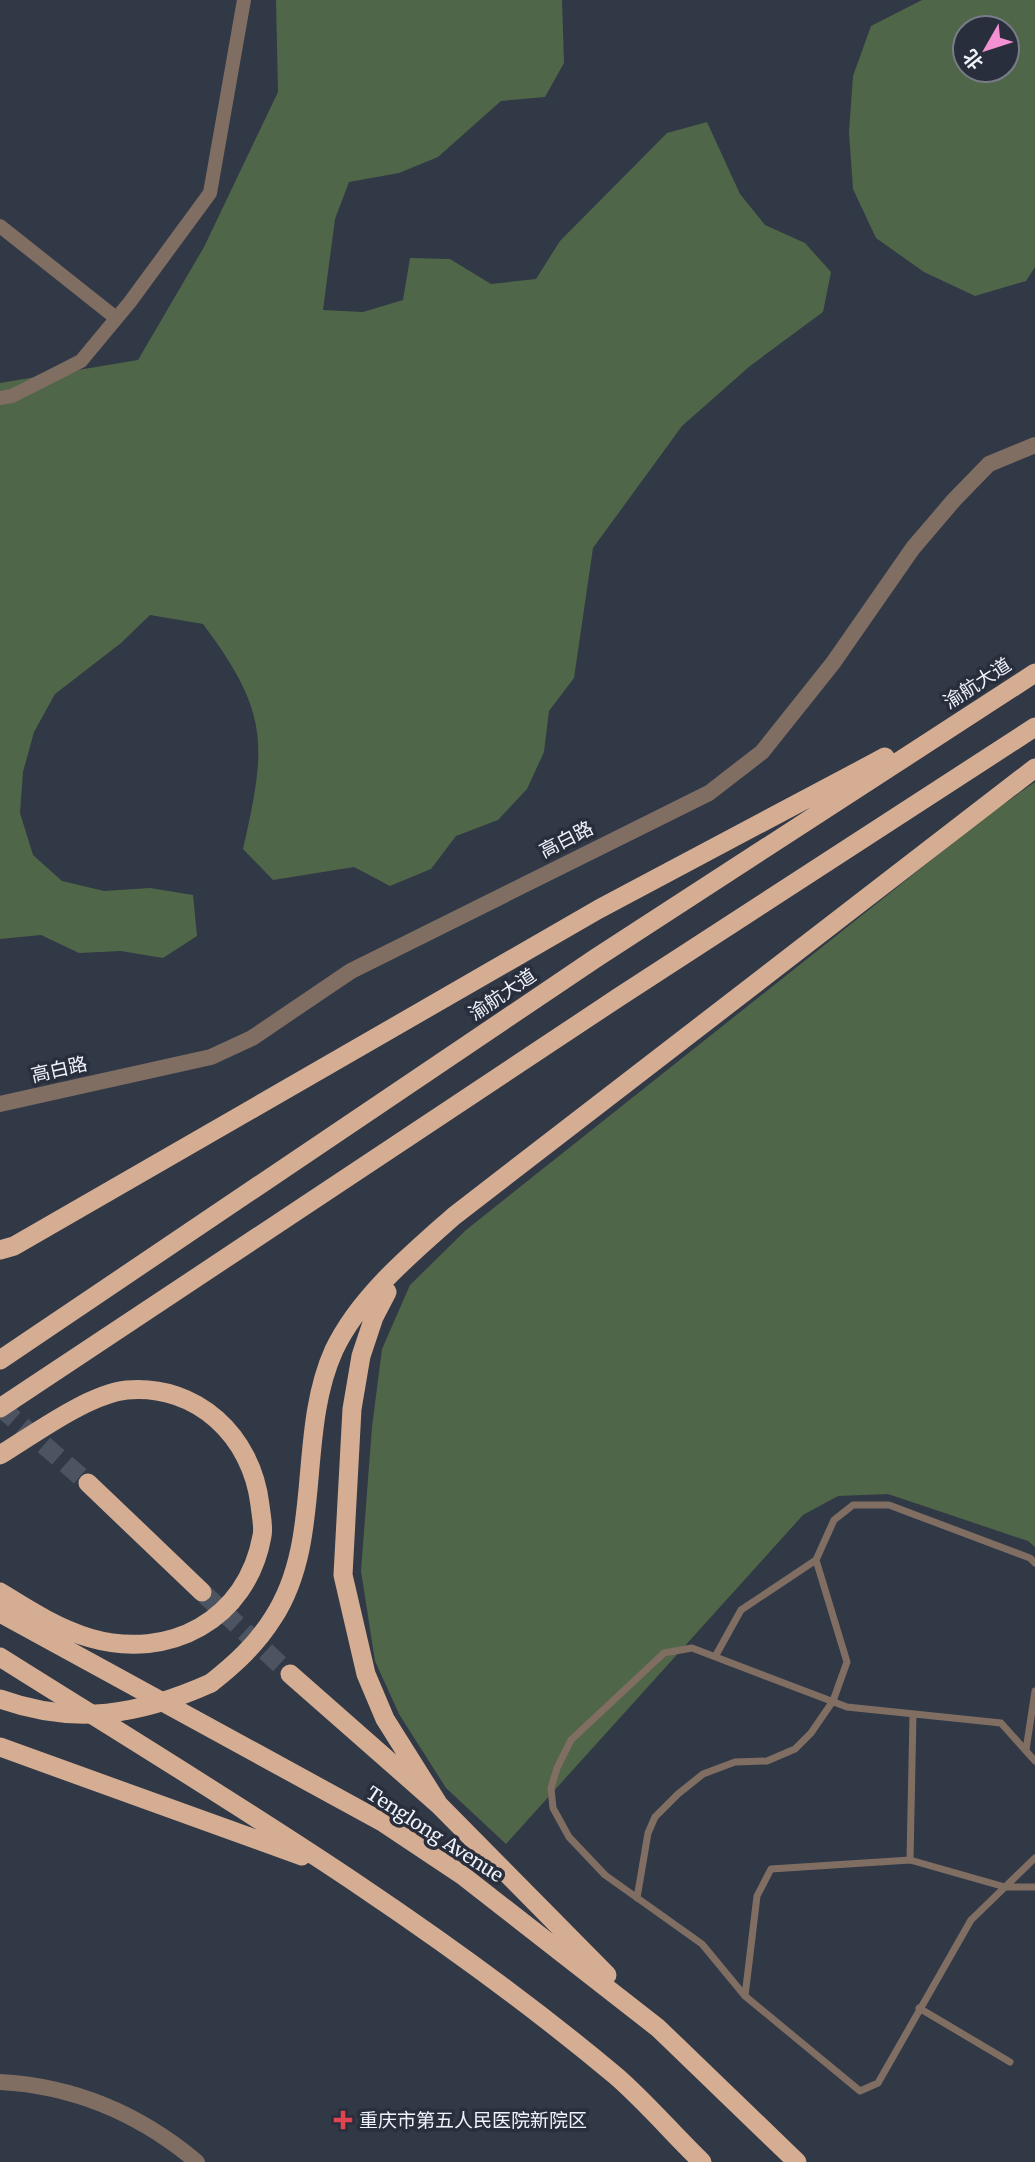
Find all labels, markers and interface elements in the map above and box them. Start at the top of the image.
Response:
north arrow [951,14,1021,84]
text: 北 [957,45,988,75]
street label: 渝航大道 [939,652,1015,714]
street label: 高白路 [535,815,597,863]
street label: 渝航大道 [464,963,540,1025]
street label: 高白路 [29,1051,89,1087]
street label: Tenglong Avenue [362,1781,508,1887]
place label: 重庆市第五人民医院新院区 [359,2108,587,2132]
marker: 重庆市第五人民医院新院区 [333,2110,353,2130]

